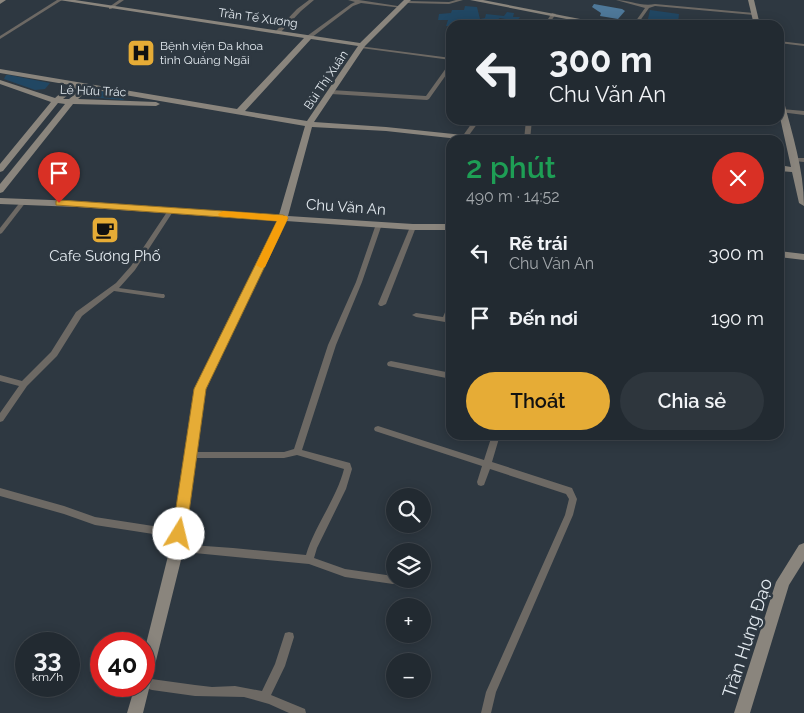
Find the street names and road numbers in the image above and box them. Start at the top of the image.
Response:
street label: Trần Tế Xương [217,5,299,31]
street label: Bùi Thị Xuân [301,48,351,112]
street label: Lê Hữu Trác [60,83,127,99]
street label: Chu Văn An [306,195,386,219]
street label: Trần Hưng Đạo [718,575,776,700]

